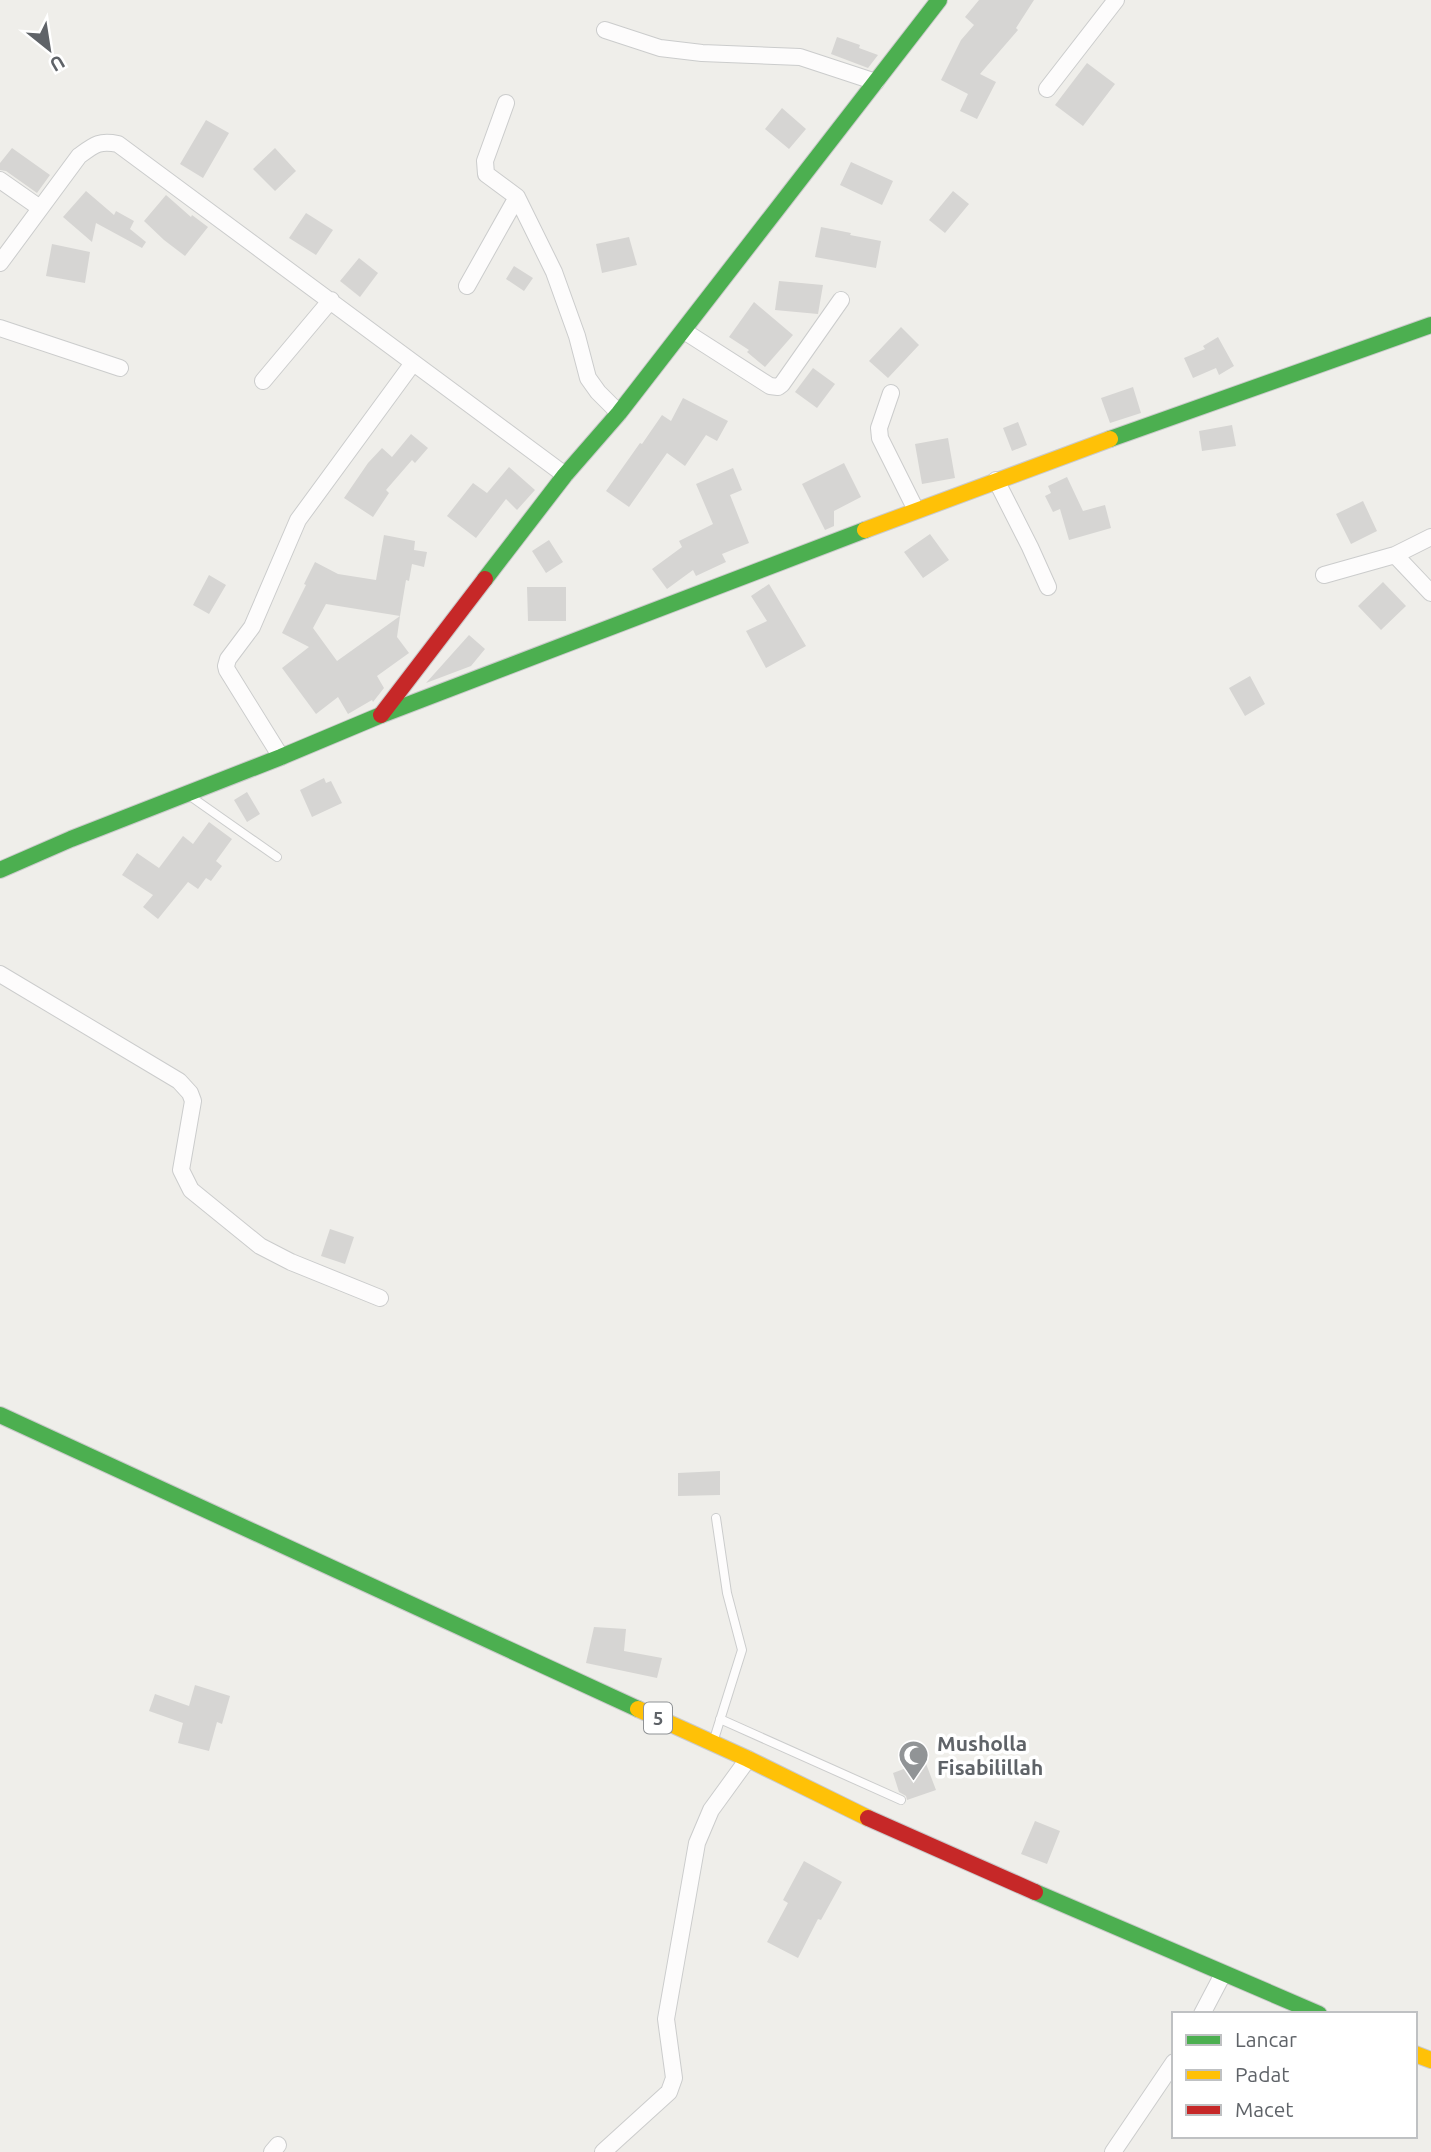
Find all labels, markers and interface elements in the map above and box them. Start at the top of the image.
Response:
north arrow [14,14,84,84]
text: U [46,51,69,77]
road number: 5 [644,1702,672,1734]
place label: Musholla Fisabilillah [937,1731,1043,1779]
mosque icon: Musholla Fisabilillah [897,1738,931,1782]
legend [1172,2012,1417,2138]
text: Lancar [1235,2027,1297,2051]
text: Padat [1235,2062,1290,2086]
text: Macet [1235,2097,1294,2121]

